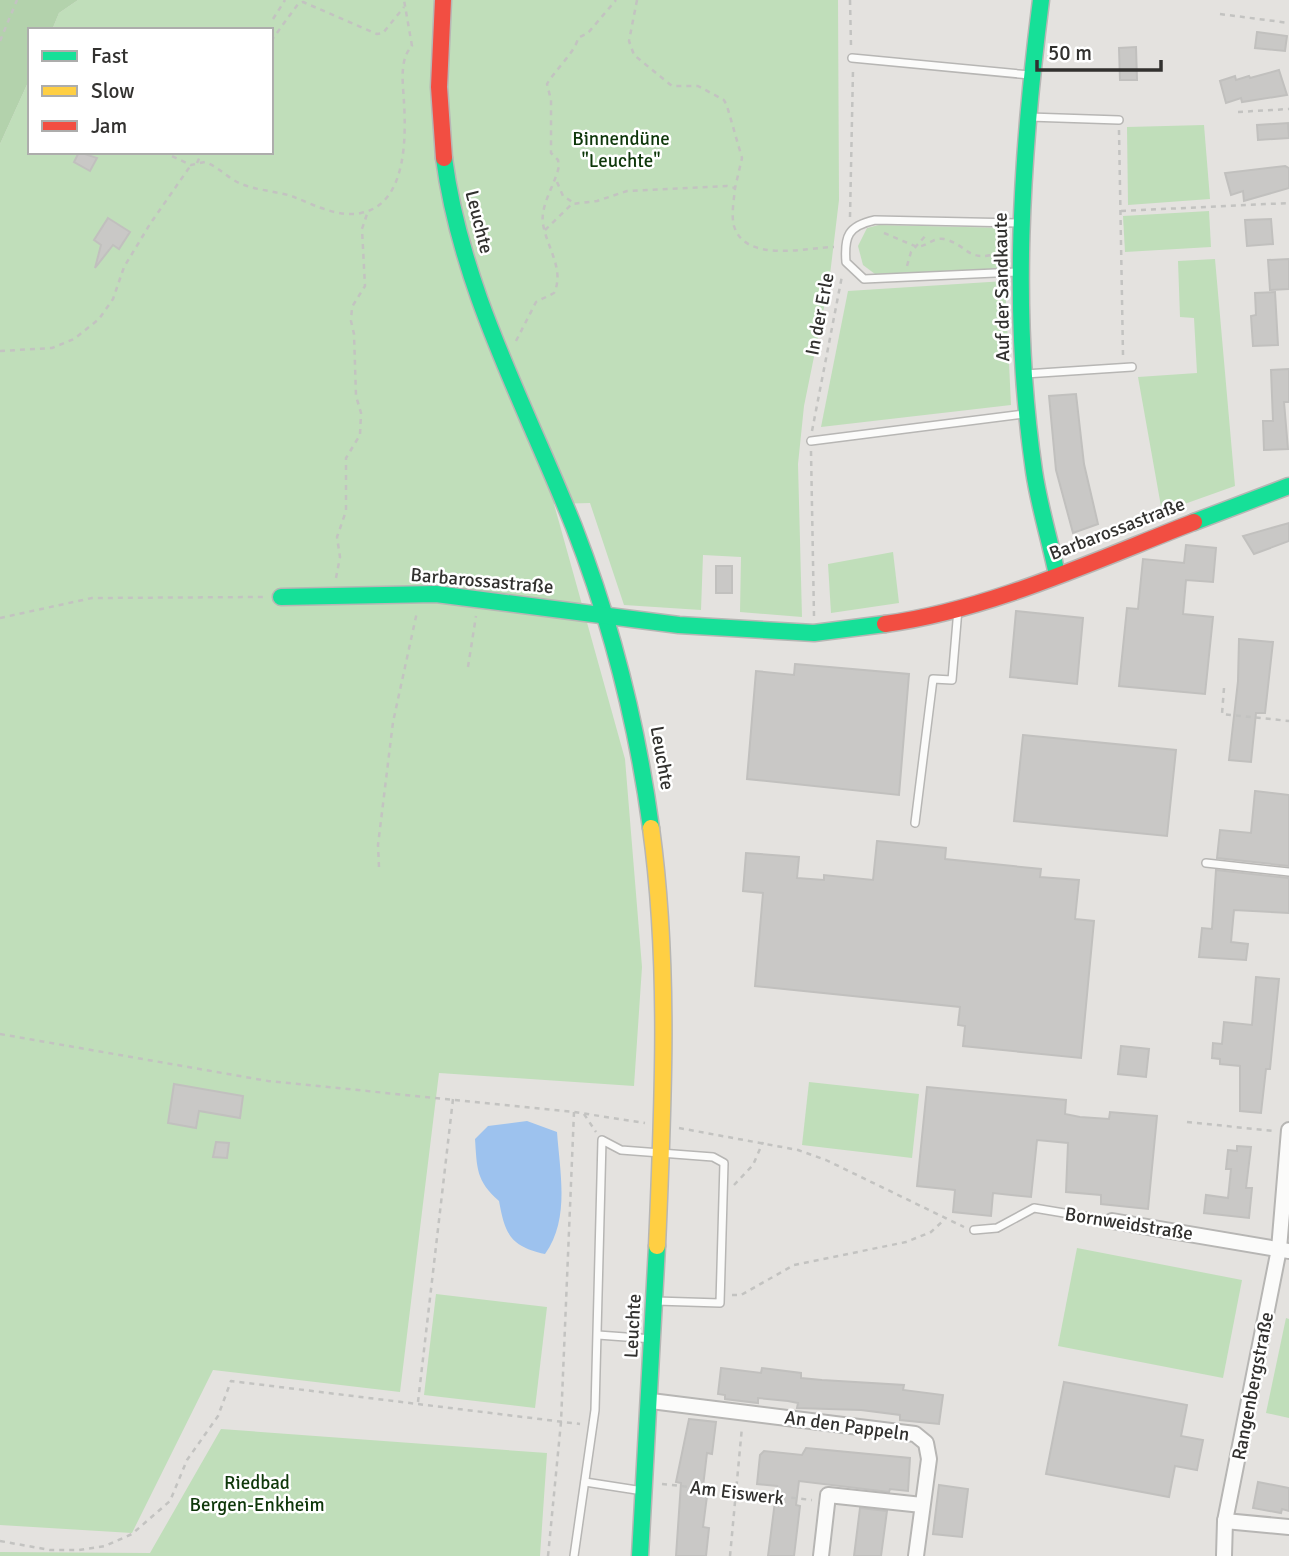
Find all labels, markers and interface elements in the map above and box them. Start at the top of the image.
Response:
legend [28,28,273,154]
scale bar [1037,28,1161,72]
text: 50 m [1048,40,1092,66]
text: Fast [91,43,128,69]
text: Slow [91,78,135,104]
text: Jam [91,113,127,139]
park label: Binnendüne "Leuchte" [572,127,670,173]
street label: Leuchte [460,188,498,256]
street label: Auf der Sandkaute [989,212,1015,362]
street label: In der Erle [800,271,840,357]
street label: Barbarossastraße [1046,492,1188,566]
street label: Barbarossastraße [410,563,554,599]
street label: Leuchte [645,724,679,792]
street label: Bornweidstraße [1063,1202,1195,1246]
street label: Leuchte [619,1293,647,1359]
street label: Rangenbergstraße [1227,1310,1279,1462]
street label: An den Pappeln [783,1405,911,1447]
park label: Riedbad Bergen-Enkheim [189,1471,325,1517]
street label: Am Eiswerk [689,1475,786,1511]

